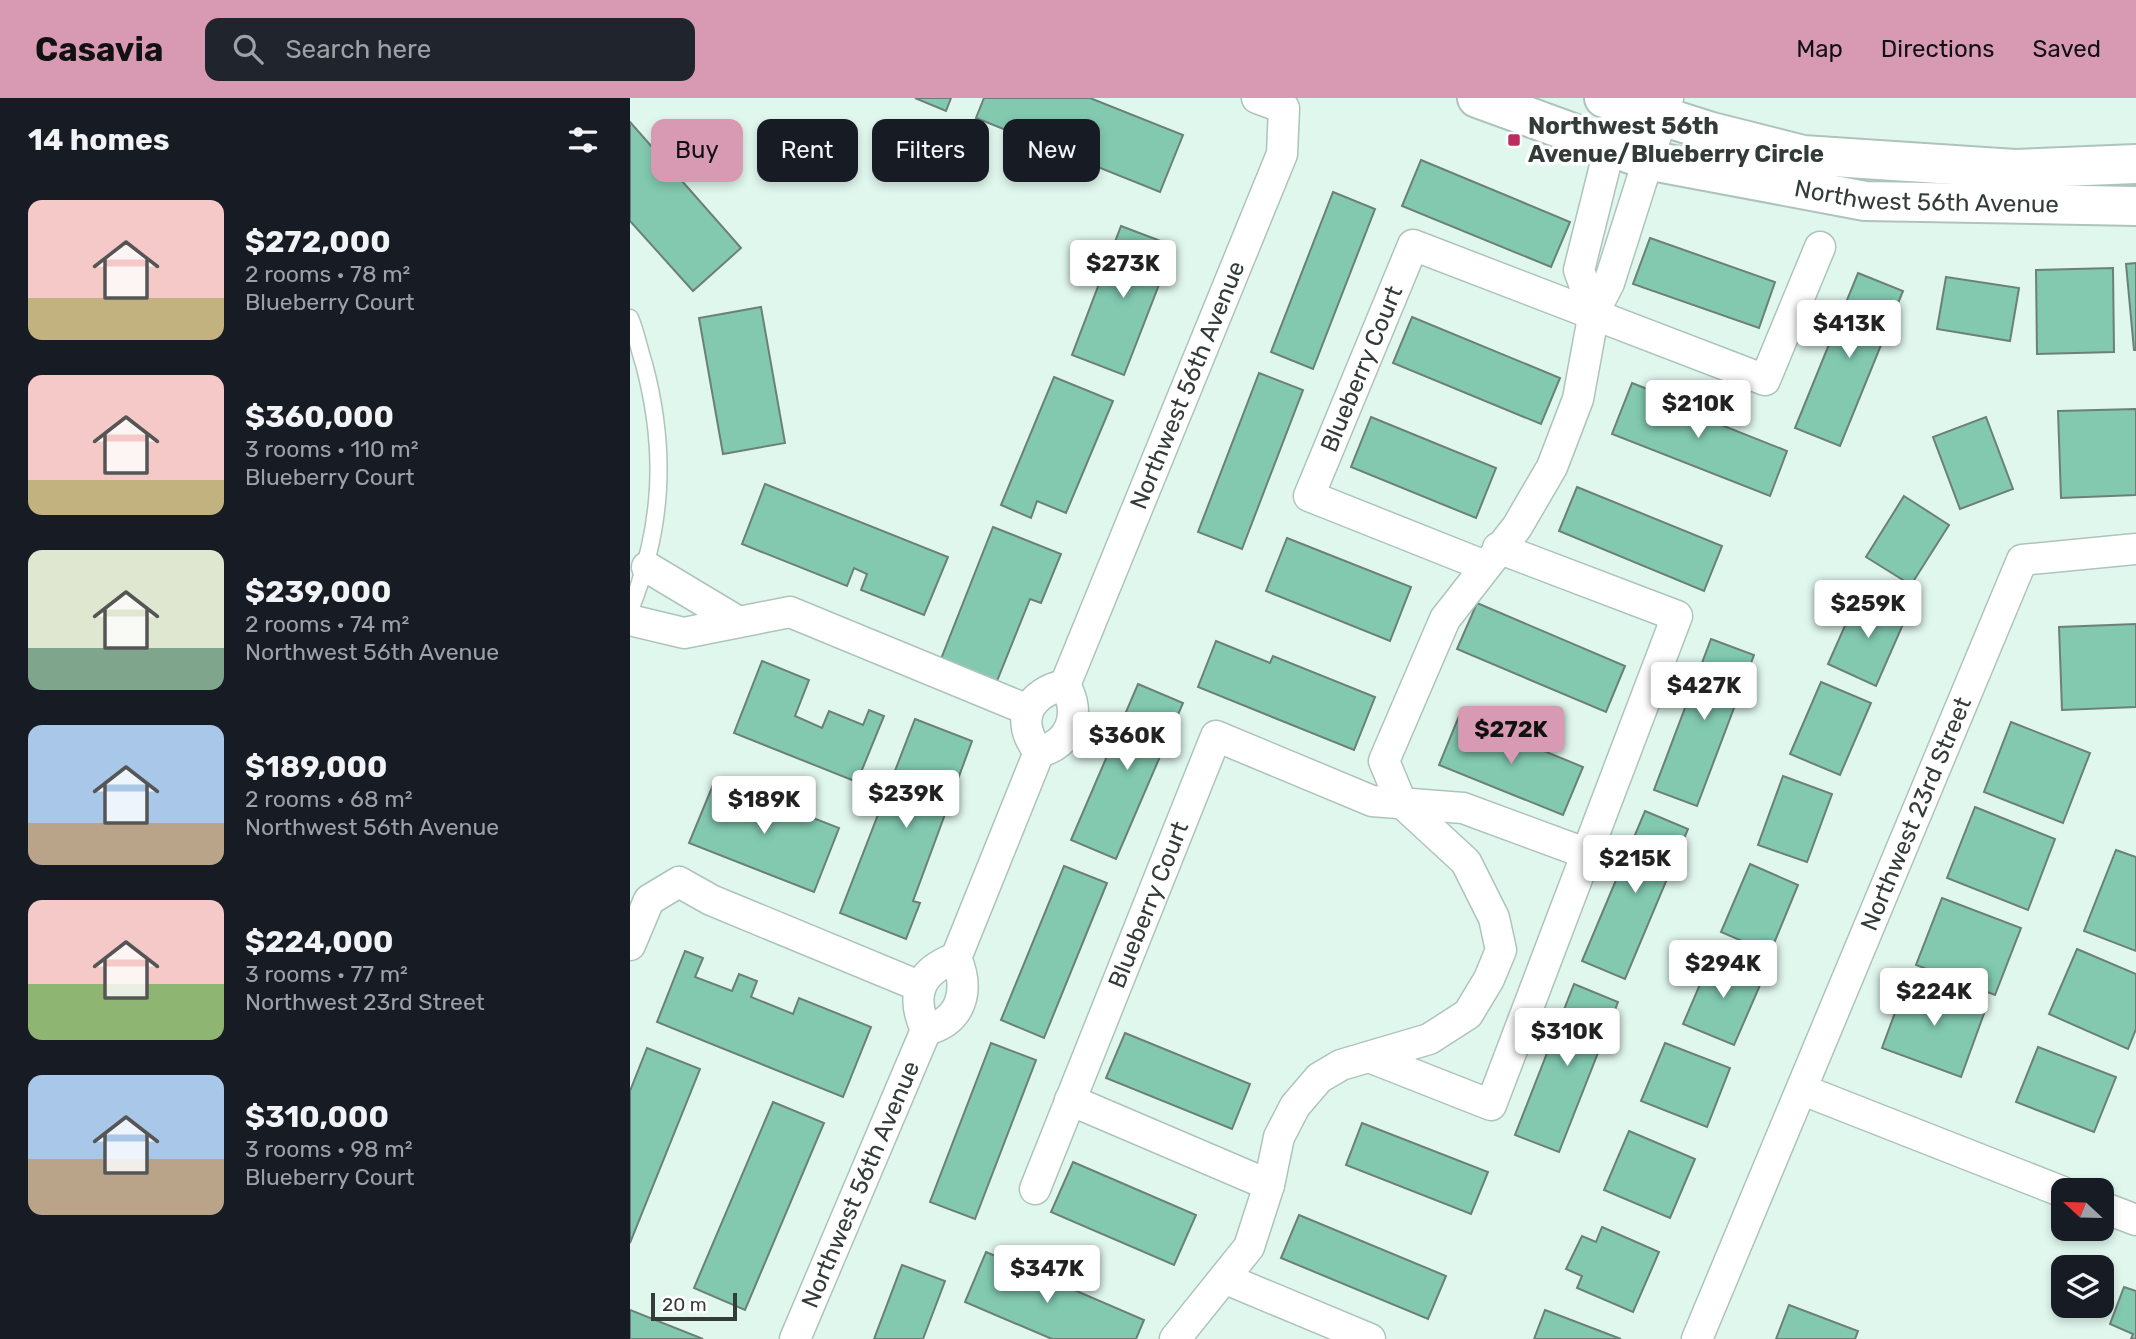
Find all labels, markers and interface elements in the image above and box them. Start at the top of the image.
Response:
search box [205,18,695,81]
text: Casavia [35,30,163,69]
icon: search [229,30,267,68]
text: Search here [285,34,431,65]
text: Map [1796,35,1843,63]
text: Directions [1881,35,1994,63]
text: Saved [2032,35,2101,63]
place label: Northwest 56th Avenue/Blueberry Circle [1528,112,1824,168]
chip: Buy [651,119,743,182]
chip: Rent [757,119,858,182]
chip: Filters [872,119,989,182]
chip: New [1003,119,1100,182]
icon: filters [564,121,602,159]
text: 14 homes [28,122,170,158]
marker: Northwest 56th Avenue/Blueberry Circle [1506,132,1522,148]
street label: Northwest 56th Avenue [1792,174,2059,219]
text: $272,000 [245,224,391,260]
icon: home [84,228,168,312]
pin: $273K [1074,240,1172,300]
text: $273K [1086,249,1160,277]
street label: Northwest 56th Avenue [1124,257,1251,513]
text: 2 rooms · 78 m² [245,260,410,288]
street label: Blueberry Court [1315,282,1408,456]
text: Blueberry Court [245,288,415,316]
pin: $413K [1800,300,1898,360]
text: $413K [1813,309,1885,337]
pin: $210K [1649,380,1747,440]
text: $210K [1662,389,1734,417]
text: $360,000 [245,399,394,435]
icon: home [84,403,168,487]
text: 3 rooms · 110 m² [245,435,419,463]
text: Blueberry Court [245,463,415,491]
text: $239,000 [245,574,391,610]
icon: home [84,578,168,662]
pin: $259K [1819,580,1917,640]
text: $259K [1830,589,1906,617]
text: 2 rooms · 74 m² [245,610,409,638]
text: Northwest 56th Avenue [245,638,499,666]
pin: $427K [1655,662,1753,722]
text: $427K [1667,671,1741,699]
street label: Northwest 23rd Street [1855,693,1977,935]
pin: $272K [1462,706,1560,766]
pin: $360K [1078,712,1176,772]
text: $272K [1474,715,1548,743]
text: $360K [1089,721,1165,749]
text: $189,000 [245,749,387,785]
icon: home [84,753,168,837]
pin: $239K [857,770,955,830]
pin: $189K [715,776,813,836]
text: $239K [868,779,944,807]
text: 2 rooms · 68 m² [245,785,413,813]
text: $189K [728,785,800,813]
text: Northwest 56th Avenue [245,813,499,841]
street label: Blueberry Court [1103,817,1194,992]
pin: $215K [1586,836,1684,895]
text: $215K [1599,844,1671,872]
text: $224,000 [245,924,394,960]
icon: home [84,928,168,1012]
pin: $294K [1674,940,1772,1000]
text: $294K [1685,949,1761,977]
text: 3 rooms · 77 m² [245,960,408,988]
pin: $224K [1885,968,1983,1028]
text: $224K [1896,977,1972,1005]
text: Northwest 23rd Street [245,988,485,1016]
pin: $310K [1518,1009,1616,1068]
text: $310K [1531,1017,1603,1045]
street label: Northwest 56th Avenue [796,1057,925,1312]
text: $310,000 [245,1099,389,1135]
icon: home [84,1103,168,1187]
text: 3 rooms · 98 m² [245,1135,413,1163]
text: Blueberry Court [245,1163,415,1191]
north arrow [2051,1178,2114,1241]
map controls [2051,1178,2114,1318]
pin: $347K [998,1246,1096,1305]
text: $347K [1010,1254,1084,1282]
button: layers [2051,1255,2114,1318]
scale bar [651,1290,737,1322]
text: 20 m [662,1293,707,1316]

